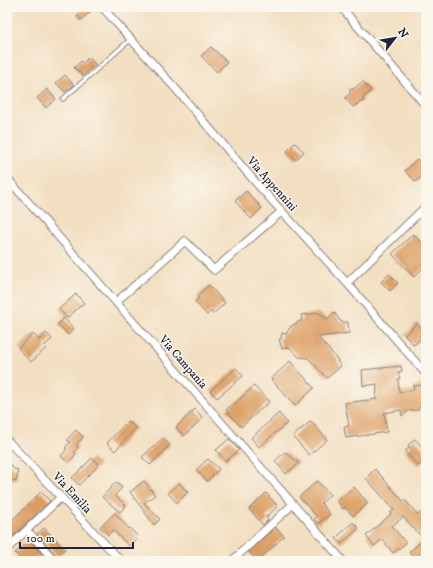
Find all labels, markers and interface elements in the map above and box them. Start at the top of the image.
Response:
north arrow [375,18,415,58]
text: N [394,26,411,41]
street label: Via Appennini [243,153,300,214]
street label: Via Campania [155,331,211,392]
street label: Via Emilia [49,469,95,517]
scale bar [20,524,133,550]
text: 100 m [26,531,55,546]

